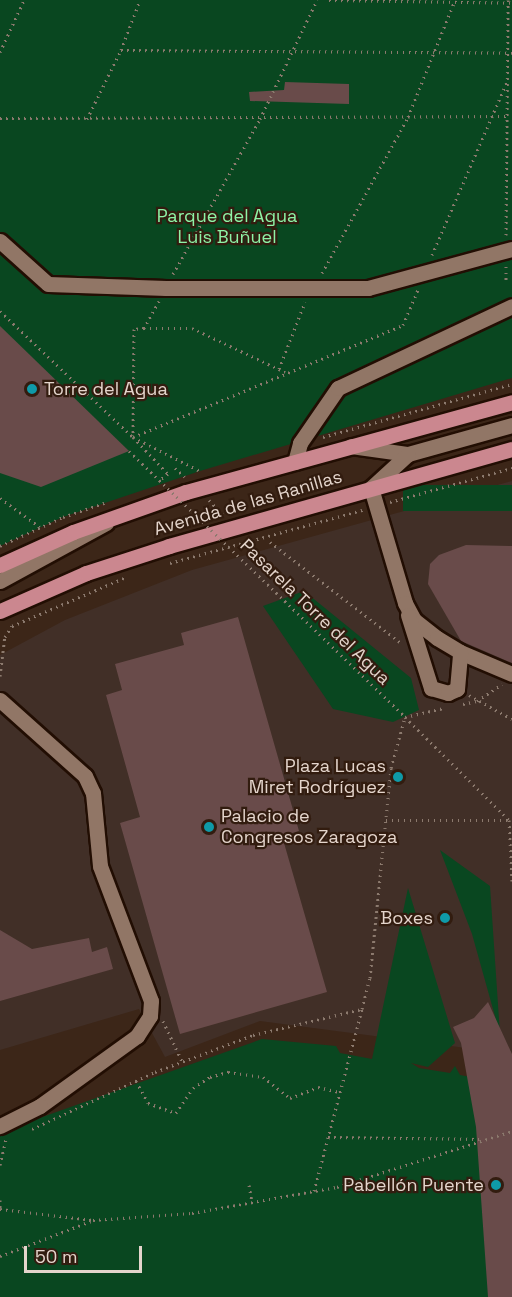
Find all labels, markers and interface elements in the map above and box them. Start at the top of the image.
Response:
park label: Parque del Agua Luis Buñuel [157,206,297,248]
place label: Torre del Agua [44,378,168,400]
marker: Torre del Agua [25,382,39,396]
street label: Avenida de las Ranillas [152,466,344,540]
street label: Pasarela Torre del Agua [235,534,395,690]
place label: Plaza Lucas Miret Rodríguez [249,756,386,798]
marker: Plaza Lucas Miret Rodríguez [391,770,405,784]
place label: Palacio de Congresos Zaragoza [221,806,397,848]
marker: Palacio de Congresos Zaragoza [202,820,216,834]
place label: Boxes [380,907,433,929]
marker: Boxes [438,911,452,925]
place label: Pabellón Puente [343,1174,484,1196]
marker: Pabellón Puente [489,1178,503,1192]
scale bar [27,1234,146,1272]
text: 50 m [35,1245,77,1268]

